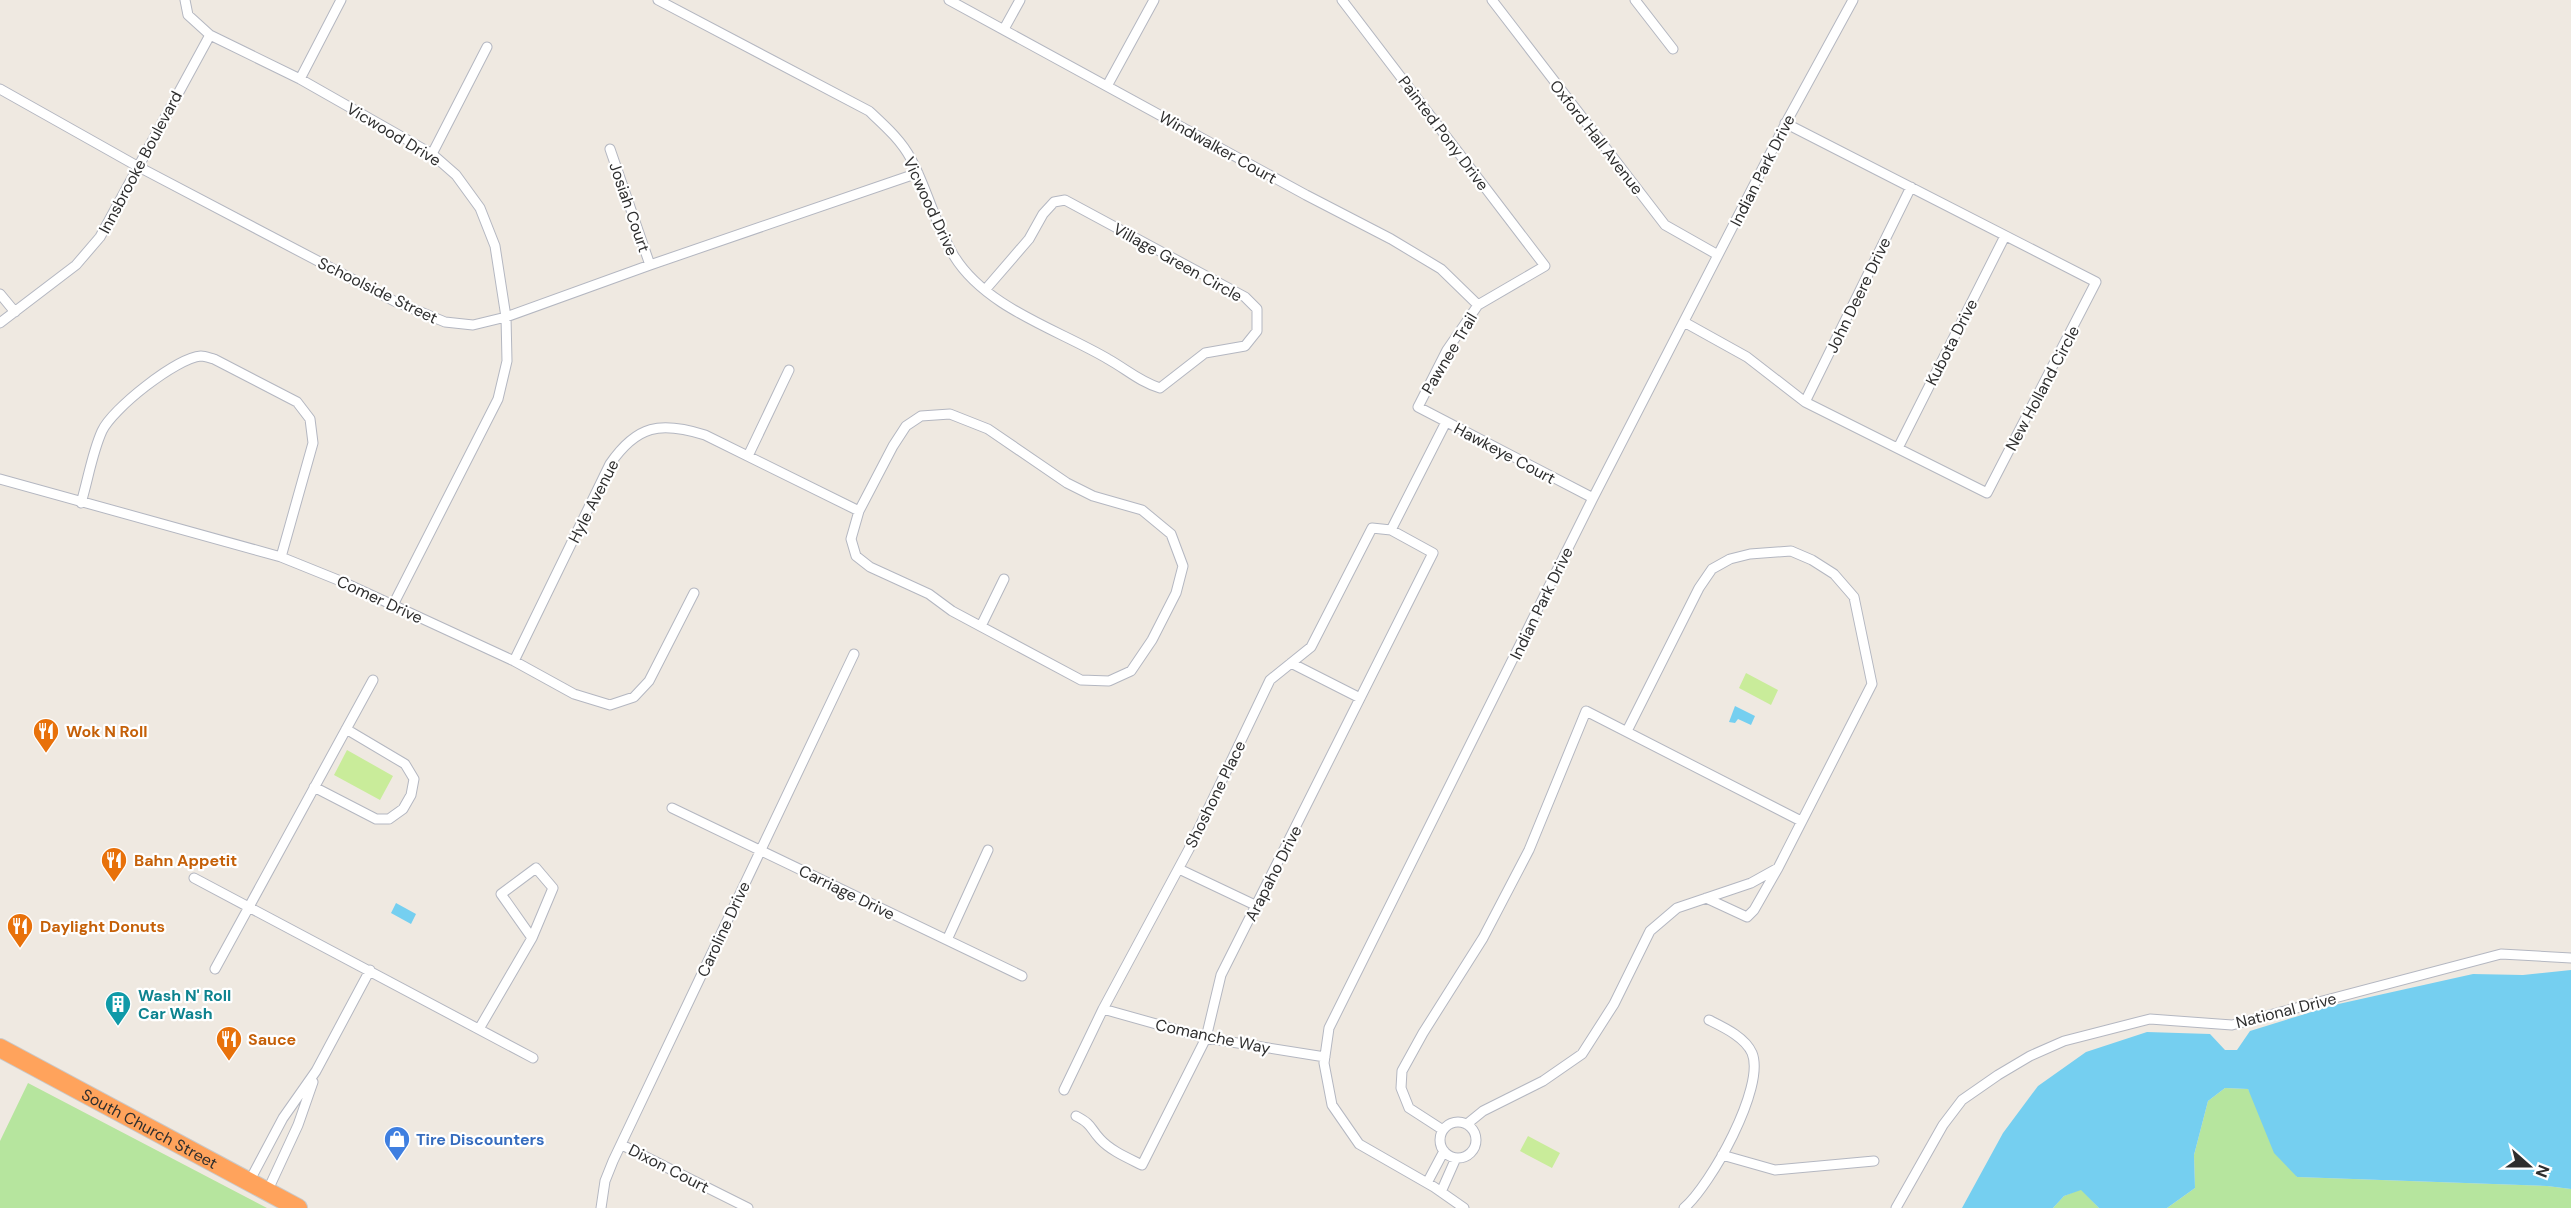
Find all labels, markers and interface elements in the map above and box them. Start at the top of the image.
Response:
street label: Painted Pony Drive [1394,72,1494,195]
street label: Oxford Hall Avenue [1545,76,1648,199]
street label: Innsbrooke Boulevard [94,87,187,237]
street label: Vicwood Drive [343,98,445,171]
street label: Windwalker Court [1155,106,1280,189]
street label: Indian Park Drive [1725,111,1800,230]
street label: Vicwood Drive [898,153,963,259]
street label: Josiah Court [604,159,655,255]
street label: Village Green Circle [1110,218,1246,307]
street label: John Deere Drive [1821,234,1896,357]
street label: Schoolside Street [314,252,441,329]
street label: Kubota Drive [1921,295,1982,389]
street label: Pawnee Trail [1417,309,1482,398]
street label: New Holland Circle [2001,322,2084,454]
street label: Hawkeye Court [1451,418,1559,489]
street label: Hyle Avenue [563,456,623,547]
street label: Indian Park Drive [1505,543,1578,663]
street label: Comer Drive [333,570,426,628]
restaurant icon: Wok N Roll [31,716,61,754]
place label: Wok N Roll [66,721,148,742]
street label: Shoshone Place [1180,737,1251,851]
street label: Arapaho Drive [1240,822,1307,925]
restaurant icon: Bahn Appetit [99,845,129,883]
place label: Bahn Appetit [134,850,237,871]
street label: Carriage Drive [795,860,898,925]
street label: Caroline Drive [692,878,755,980]
restaurant icon: Daylight Donuts [5,911,35,949]
place label: Daylight Donuts [40,916,165,937]
place label: Wash N' Roll Car Wash [138,985,231,1024]
street label: National Drive [2234,988,2339,1033]
building icon: Wash N' Roll Car Wash [103,989,133,1027]
street label: Comanche Way [1154,1014,1272,1059]
restaurant icon: Sauce [214,1024,244,1062]
place label: Sauce [248,1029,296,1050]
street label: South Church Street [78,1084,221,1174]
shop icon: Tire Discounters [382,1124,412,1162]
place label: Tire Discounters [416,1129,545,1150]
north arrow [2499,1136,2559,1196]
street label: Dixon Court [625,1139,713,1198]
text: N [2531,1162,2554,1180]

